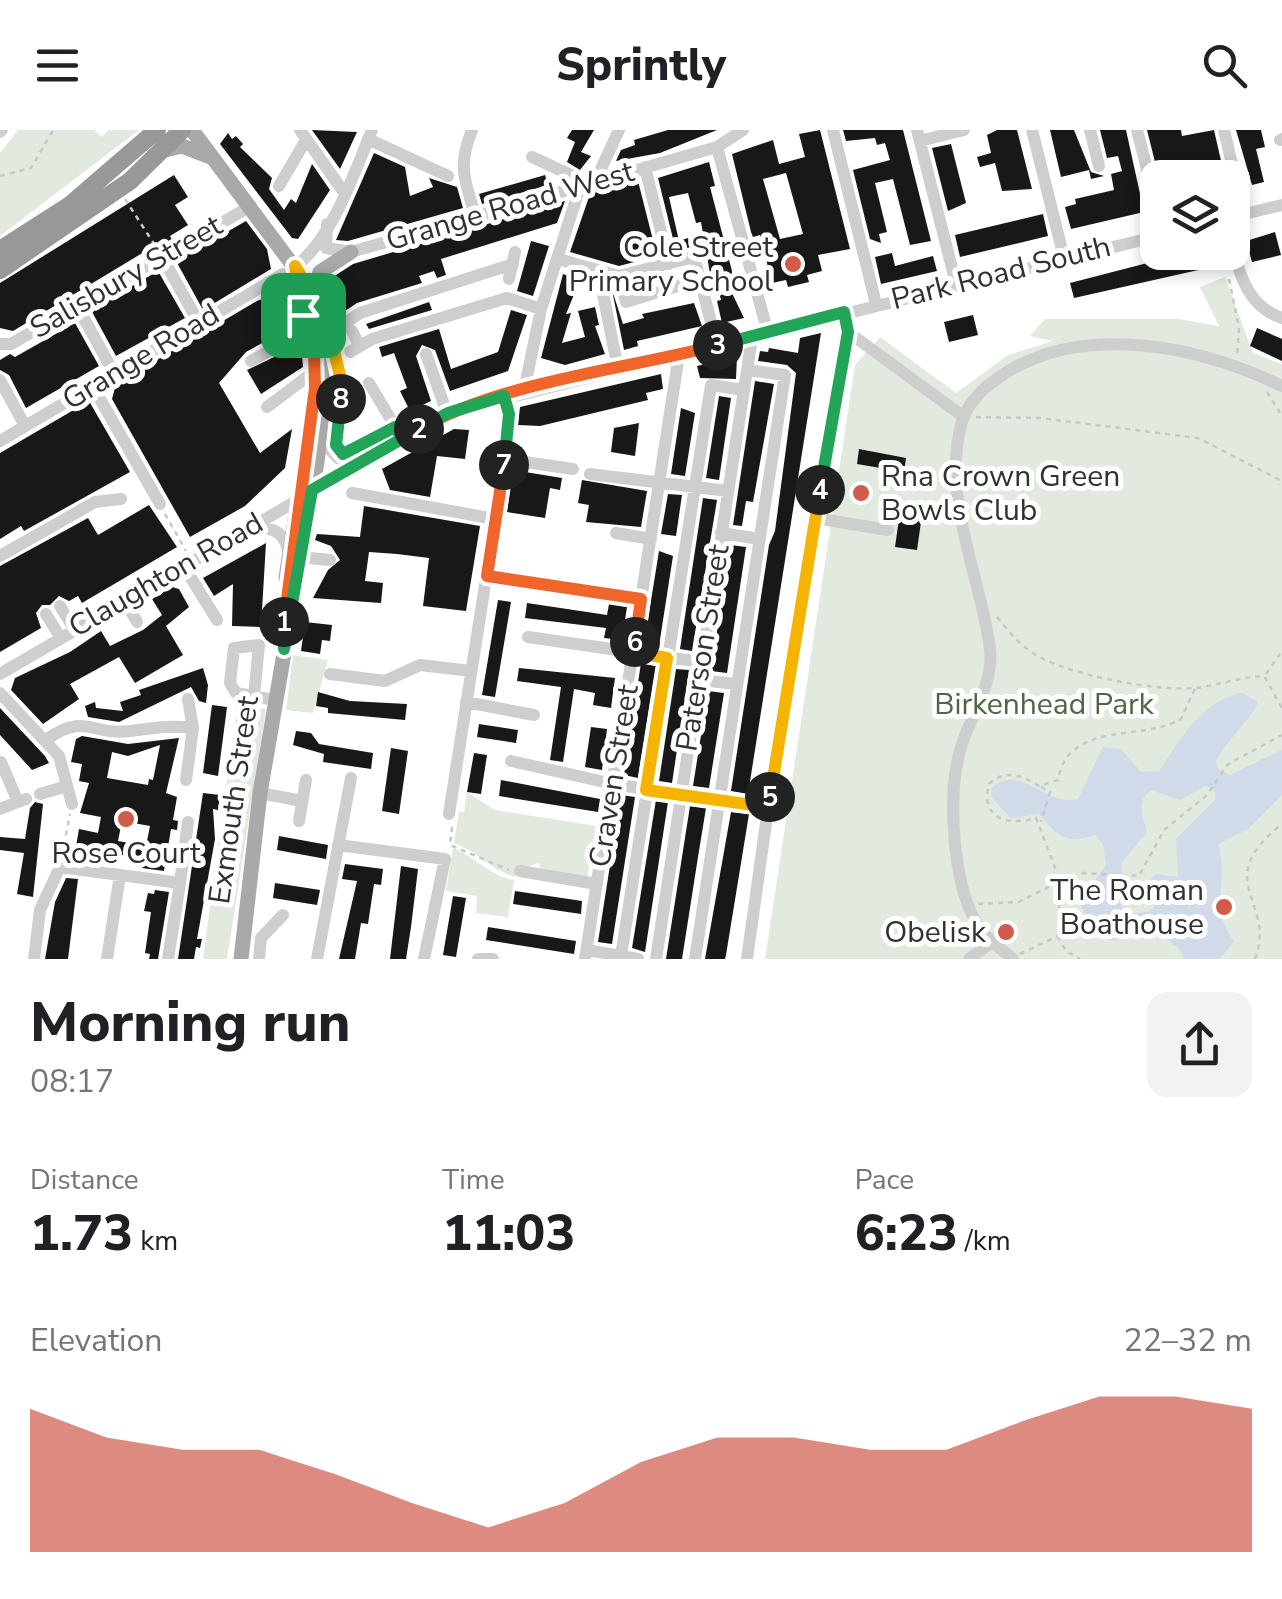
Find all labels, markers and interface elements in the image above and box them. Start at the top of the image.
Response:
text: Sprintly [556,35,726,96]
icon: menu [30,38,85,93]
icon: search [1197,38,1252,93]
street label: Grange Road West [381,151,639,261]
map controls [1140,160,1250,270]
button: layers [1140,160,1250,270]
street label: Salisbury Street [22,205,230,349]
street label: Park Road South [887,226,1115,320]
place label: Cole Street Primary School [569,227,773,302]
marker: Cole Street Primary School [782,253,804,275]
pin [261,273,346,358]
icon: arrive [276,288,331,343]
street label: Grange Road [55,294,227,420]
pin: 3 [693,320,743,370]
text: 3 [710,326,726,364]
pin: 8 [316,374,366,424]
text: 8 [333,380,349,418]
pin: 2 [394,404,444,454]
text: 2 [411,410,427,448]
pin: 7 [479,440,529,490]
text: 7 [496,446,512,484]
place label: Rna Crown Green Bowls Club [881,456,1120,531]
pin: 4 [795,465,845,515]
text: 4 [812,471,828,509]
marker: Rna Crown Green Bowls Club [850,482,872,504]
street label: Claughton Road [61,503,271,647]
street label: Paterson Street [666,541,740,754]
pin: 1 [259,597,309,647]
text: 1 [276,603,292,641]
pin: 6 [610,617,660,667]
text: 6 [627,623,643,661]
street label: Craven Street [579,681,649,870]
park label: Birkenhead Park [934,684,1155,725]
street label: Exmouth Street [199,693,269,907]
pin: 5 [745,772,795,822]
text: 5 [762,778,778,816]
marker: Rose Court [115,808,137,830]
place label: Rose Court [51,833,201,874]
place label: The Roman Boathouse [1050,870,1204,945]
marker: The Roman Boathouse [1213,896,1235,918]
place label: Obelisk [884,912,987,953]
marker: Obelisk [995,921,1017,943]
text: Morning run [30,985,350,1060]
button: share [1147,992,1252,1097]
text: 08:17 [30,1060,114,1103]
text: Distance [30,1161,139,1199]
text: Time [442,1161,505,1199]
text: Pace [855,1161,914,1199]
text: 1.73 [30,1199,133,1268]
text: 11:03 [442,1199,575,1268]
text: 6:23 [855,1199,958,1268]
text: km [133,1222,178,1260]
text: /km [958,1222,1011,1260]
text: Elevation [30,1319,163,1362]
text: 22–32 m [1124,1319,1252,1362]

